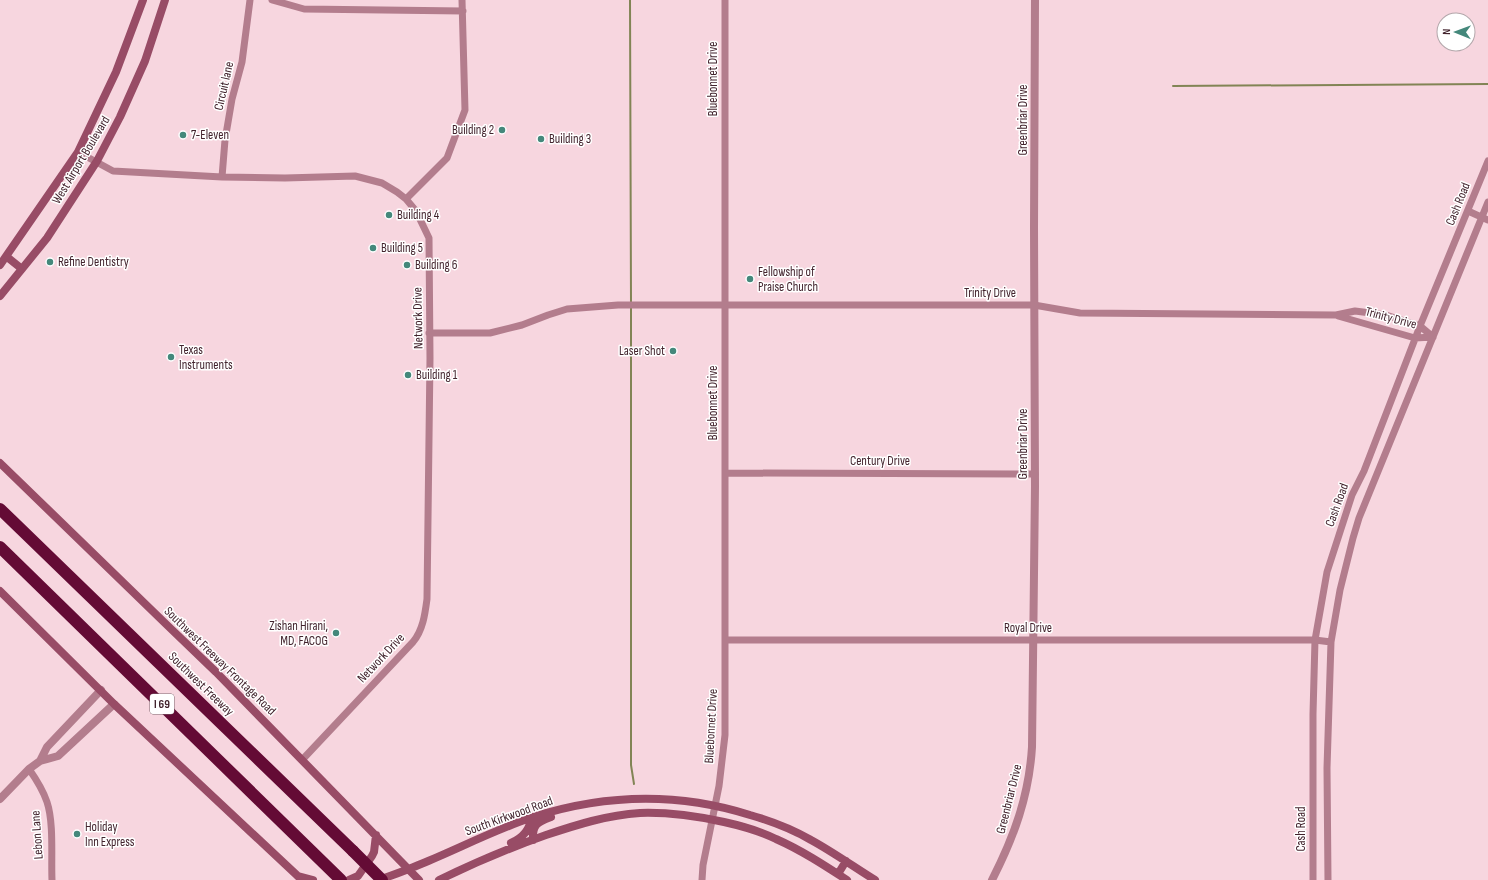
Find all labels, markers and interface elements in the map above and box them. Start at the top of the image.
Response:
north arrow [1436,12,1476,52]
text: N [1440,29,1453,35]
street label: Bluebonnet Drive [705,42,721,116]
street label: Circuit lane [211,60,237,112]
street label: Greenbriar Drive [1015,84,1031,156]
street label: West Airport Boulevard [49,113,113,207]
place label: Building 2 [452,122,494,138]
marker: Building 2 [497,125,507,135]
place label: 7-Eleven [191,127,229,143]
marker: 7-Eleven [178,130,188,140]
place label: Building 3 [549,131,591,147]
marker: Building 3 [536,134,546,144]
street label: Cash Road [1442,180,1474,228]
place label: Building 4 [397,207,440,223]
marker: Building 4 [384,210,394,220]
place label: Building 5 [381,240,423,256]
marker: Building 5 [368,243,378,253]
place label: Refine Dentistry [58,254,129,270]
marker: Refine Dentistry [45,257,55,267]
place label: Building 6 [415,257,458,273]
marker: Building 6 [402,260,412,270]
place label: Fellowship of Praise Church [758,264,818,295]
marker: Fellowship of Praise Church [745,274,755,284]
street label: Trinity Drive [964,285,1016,301]
street label: Network Drive [409,287,427,349]
street label: Trinity Drive [1364,304,1418,332]
place label: Texas Instruments [179,342,233,373]
place label: Laser Shot [619,343,665,359]
marker: Laser Shot [668,346,678,356]
marker: Texas Instruments [166,352,176,362]
street label: Bluebonnet Drive [705,366,721,440]
place label: Building 1 [416,367,458,383]
marker: Building 1 [403,370,413,380]
street label: Greenbriar Drive [1015,408,1031,480]
street label: Century Drive [850,453,910,469]
street label: Cash Road [1322,481,1352,529]
street label: Southwest Freeway Frontage Road [161,603,279,719]
place label: Zishan Hirani, MD, FACOG [269,618,328,649]
street label: Royal Drive [1004,620,1052,636]
marker: Zishan Hirani, MD, FACOG [331,628,341,638]
street label: Network Drive [354,630,408,686]
street label: Southwest Freeway [165,649,237,719]
street label: Bluebonnet Drive [701,688,721,764]
road number: I 69 [150,694,174,714]
street label: Greenbriar Drive [993,763,1025,835]
street label: South Kirkwood Road [463,793,555,839]
street label: Cash Road [1293,806,1309,852]
street label: Lebon Lane [27,810,47,860]
place label: Holiday Inn Express [85,819,135,850]
marker: Holiday Inn Express [72,829,82,839]

